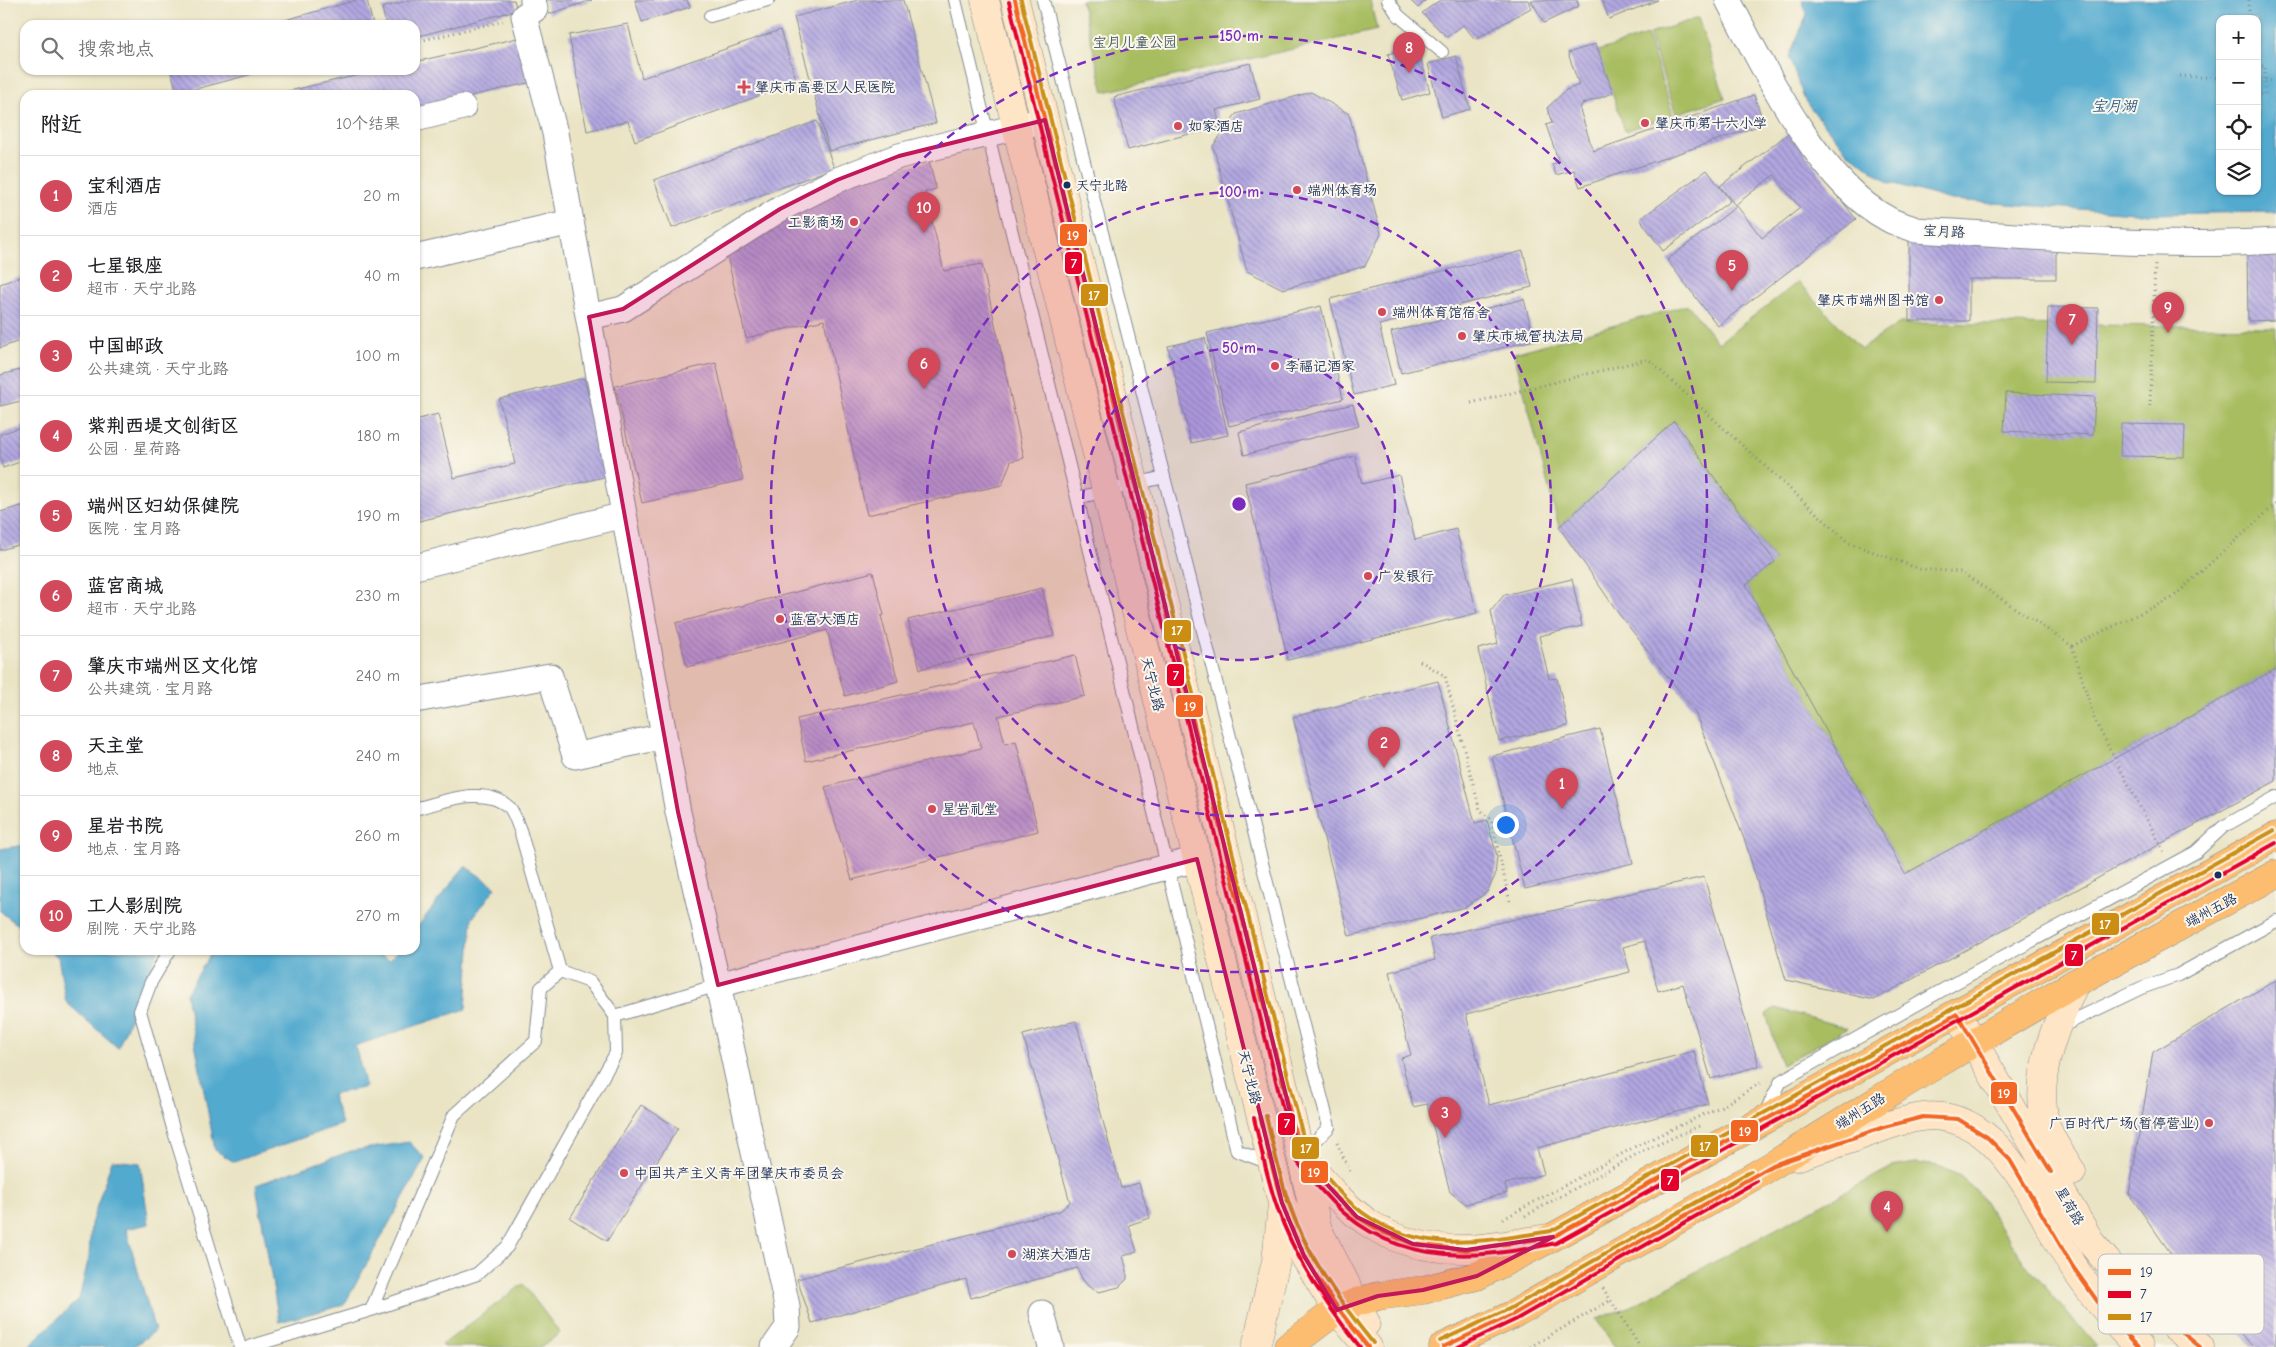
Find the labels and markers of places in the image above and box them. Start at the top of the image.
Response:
pin: 8 [1393,32,1425,73]
place label: 肇庆市高要区人民医院 [755,79,895,96]
marker: 肇庆市高要区人民医院 [737,80,751,94]
place label: 肇庆市第十六小学 [1655,115,1767,132]
marker: 肇庆市第十六小学 [1639,117,1651,129]
place label: 如家酒店 [1188,118,1244,135]
marker: 如家酒店 [1172,120,1184,132]
place label: 天宁北路 [1076,178,1128,193]
marker: 天宁北路 [1062,180,1072,190]
place label: 端州体育场 [1307,182,1377,199]
marker: 端州体育场 [1291,184,1303,196]
pin: 10 [908,192,940,233]
place label: 工影商场 [788,214,844,231]
marker: 工影商场 [848,216,860,228]
pin: 5 [1716,250,1748,291]
place label: 肇庆市端州图书馆 [1817,292,1929,309]
pin: 9 [2152,292,2184,333]
marker: 肇庆市端州图书馆 [1933,294,1945,306]
place label: 端州体育馆宿舍 [1392,304,1490,321]
pin: 7 [2056,304,2088,345]
marker: 端州体育馆宿舍 [1376,306,1388,318]
place label: 肇庆市城管执法局 [1472,328,1584,345]
marker: 肇庆市城管执法局 [1456,330,1468,342]
pin: 6 [908,348,940,389]
place label: 李福记酒家 [1285,358,1355,375]
marker: 李福记酒家 [1269,360,1281,372]
centre of rings [1230,495,1248,513]
place label: 广发银行 [1378,568,1434,585]
marker: 广发银行 [1362,570,1374,582]
place label: 蓝宫大酒店 [790,611,860,628]
marker: 蓝宫大酒店 [774,613,786,625]
pin: 2 [1368,727,1400,768]
pin: 1 [1546,768,1578,809]
place label: 星岩礼堂 [942,801,998,818]
marker: 星岩礼堂 [926,803,938,815]
unlabelled marker [2213,870,2223,880]
pin: 3 [1429,1097,1461,1138]
place label: 广百时代广场(暂停营业) [2049,1115,2199,1132]
marker: 广百时代广场(暂停营业) [2203,1117,2215,1129]
place label: 中国共产主义青年团肇庆市委员会 [634,1165,844,1182]
marker: 中国共产主义青年团肇庆市委员会 [618,1167,630,1179]
pin: 4 [1871,1191,1903,1232]
place label: 湖滨大酒店 [1022,1246,1092,1263]
marker: 湖滨大酒店 [1006,1248,1018,1260]

